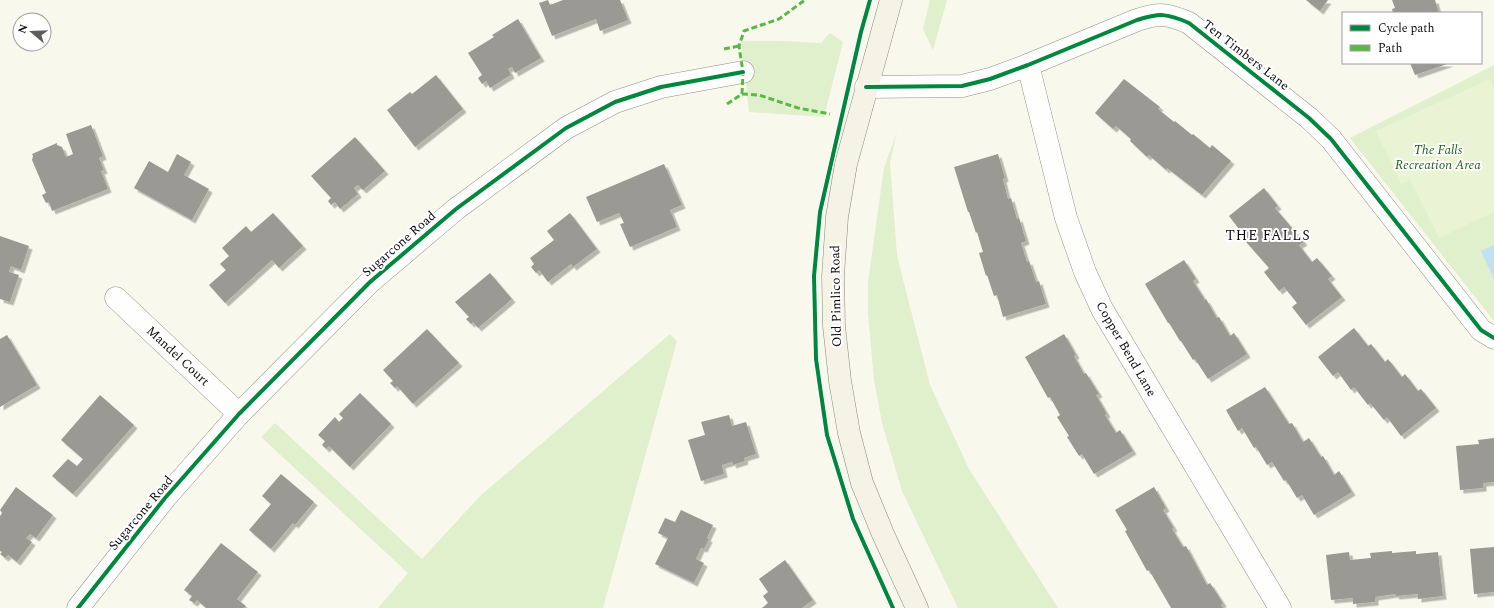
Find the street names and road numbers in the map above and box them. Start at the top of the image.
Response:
street label: Ten Timbers Lane [1198,15,1294,95]
street label: Sugarcone Road [358,206,440,282]
street label: Old Pimlico Road [825,245,847,347]
street label: Copper Bend Lane [1090,297,1162,401]
street label: Mandel Court [142,321,215,391]
street label: Sugarcone Road [104,471,178,555]

